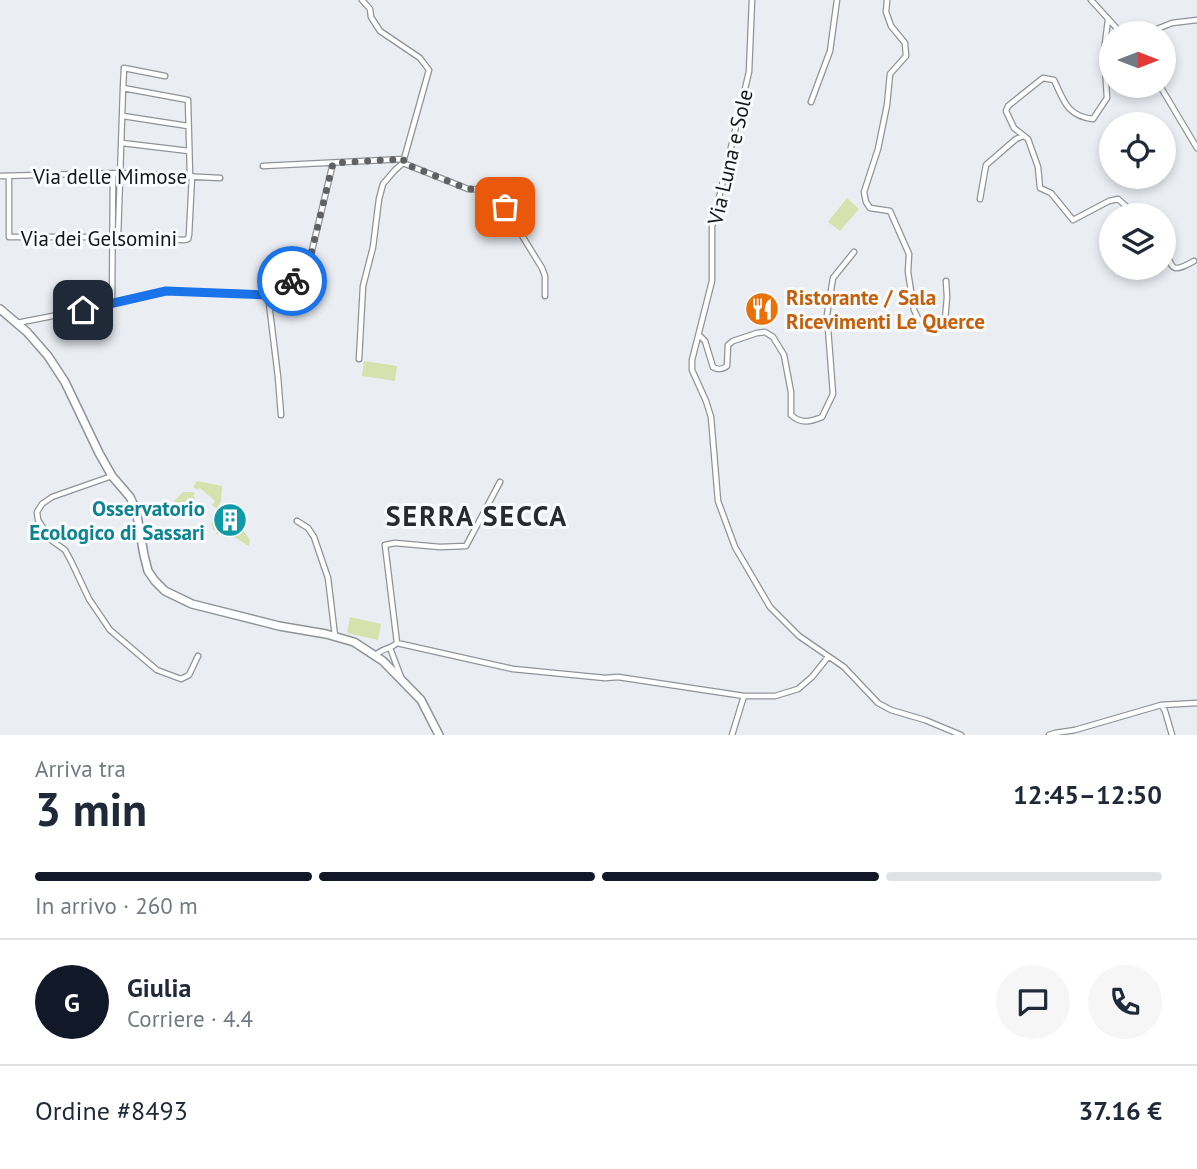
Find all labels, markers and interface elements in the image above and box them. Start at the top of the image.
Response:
north arrow [1099,21,1176,98]
map controls [1099,21,1176,280]
street label: Via Luna e Sole [701,87,759,228]
button: locate [1099,112,1176,189]
street label: Via delle Mimose [32,163,187,190]
pin [475,177,535,237]
icon: bag [486,188,524,226]
button: layers [1099,203,1176,280]
street label: Via dei Gelsomini [20,225,177,252]
courier [257,246,327,316]
icon: bike [273,262,311,300]
pin [53,280,113,340]
place label: Ristorante / Sala Ricevimenti Le Querce [786,284,985,335]
restaurant icon: Ristorante / Sala Ricevimenti Le Querce [743,290,781,328]
icon: home [64,291,102,329]
place label: Osservatorio Ecologico di Sassari [29,495,205,546]
district label: SERRA SECCA [386,497,568,534]
building icon: Osservatorio Ecologico di Sassari [211,501,249,539]
text: Arriva tra [35,754,126,783]
text: 12:45–12:50 [1013,778,1162,811]
text: 3 min [35,779,147,839]
text: In arrivo · 260 m [35,891,198,920]
button: chat [996,965,1070,1039]
button: phone [1088,965,1162,1039]
text: Giulia [127,971,191,1004]
text: G [64,986,80,1019]
text: Corriere · 4.4 [127,1004,253,1033]
text: Ordine #8493 [35,1094,188,1127]
text: 37.16 € [1078,1094,1162,1127]

